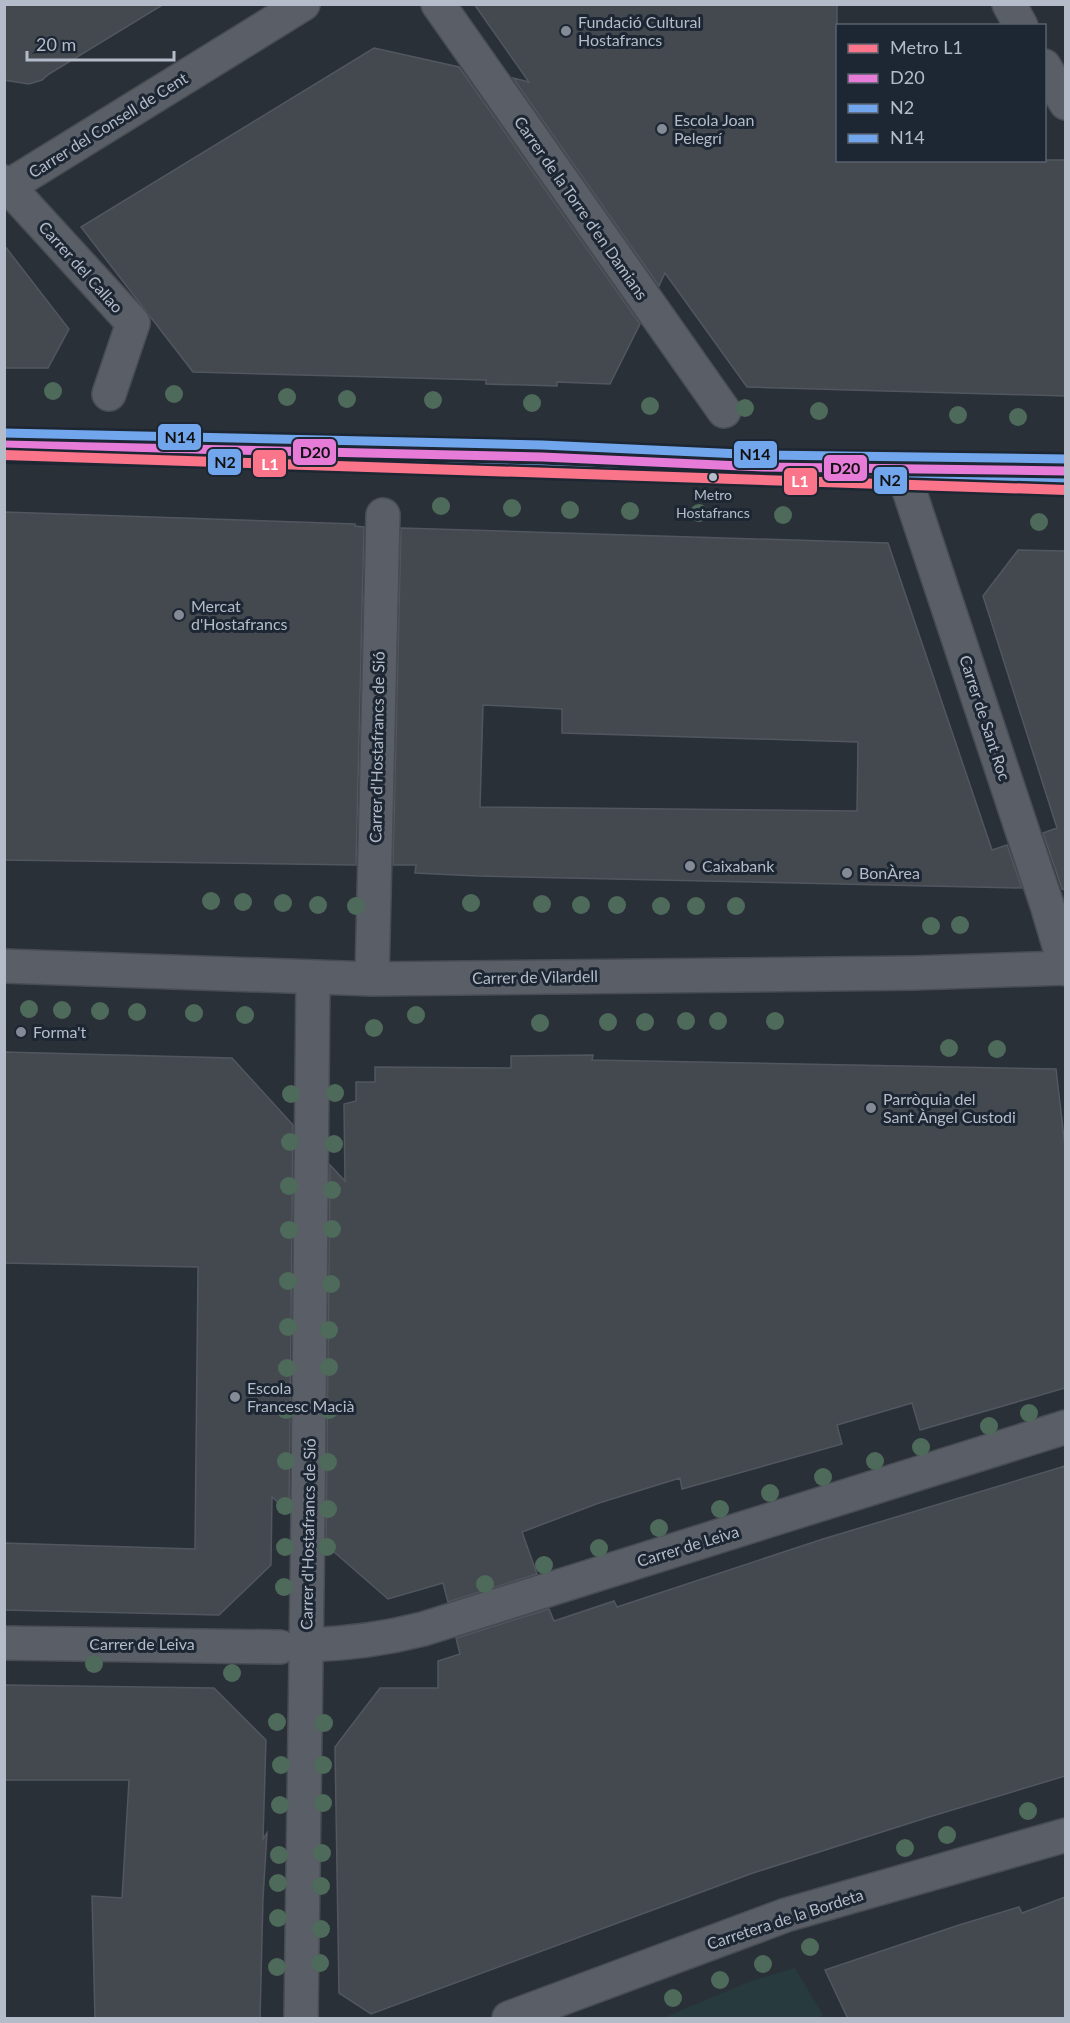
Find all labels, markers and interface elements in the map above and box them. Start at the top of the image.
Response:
place label: Fundació Cultural Hostafrancs [578,12,701,49]
scale bar [27,24,174,62]
marker: Fundació Cultural Hostafrancs [559,24,573,38]
legend [836,24,1046,162]
text: 20 m [36,33,76,55]
text: Metro L1 [890,36,963,58]
text: D20 [890,66,925,88]
street label: Carrer del Consell de Cent [25,68,191,181]
text: N2 [890,96,914,118]
place label: Escola Joan Pelegrí [674,110,754,147]
street label: Carrer de la Torre d'en Damians [511,112,652,303]
marker: Escola Joan Pelegrí [655,122,669,136]
text: N14 [890,126,925,148]
street label: Carrer del Callao [35,217,127,316]
line badge: N14 [157,423,202,451]
text: N14 [165,427,195,446]
line badge: D20 [292,438,337,466]
line badge: N14 [733,440,778,469]
text: D20 [300,442,330,461]
text: N14 [740,444,770,463]
line badge: N2 [207,448,242,476]
line badge: L1 [252,449,287,478]
text: N2 [214,452,236,471]
text: L1 [261,454,279,473]
line badge: D20 [823,454,868,482]
text: D20 [830,458,860,477]
line badge: N2 [873,466,908,495]
line badge: L1 [783,467,818,496]
text: N2 [879,470,901,489]
marker: Metro Hostafrancs [707,471,719,483]
text: L1 [791,471,809,490]
place label: Metro Hostafrancs [676,486,750,521]
place label: Mercat d'Hostafrancs [191,596,288,633]
marker: Mercat d'Hostafrancs [172,608,186,622]
street label: Carrer d'Hostafrancs de Sió [365,651,388,843]
street label: Carrer de Sant Roc [956,653,1015,783]
place label: Caixabank [702,856,775,875]
marker: Caixabank [683,859,697,873]
place label: BonÀrea [859,863,920,882]
marker: BonÀrea [840,866,854,880]
street label: Carrer de Vilardell [472,966,598,987]
place label: Forma't [33,1022,86,1041]
marker: Forma't [14,1025,28,1039]
place label: Parròquia del Sant Àngel Custodi [883,1089,1016,1126]
marker: Parròquia del Sant Àngel Custodi [864,1101,878,1115]
place label: Escola Francesc Macià [247,1378,355,1415]
marker: Escola Francesc Macià [228,1390,242,1404]
street label: Carrer d'Hostafrancs de Sió [296,1438,319,1630]
street label: Carrer de Leiva [635,1521,741,1570]
street label: Carrer de Leiva [89,1634,195,1653]
street label: Carretera de la Bordeta [704,1884,865,1953]

